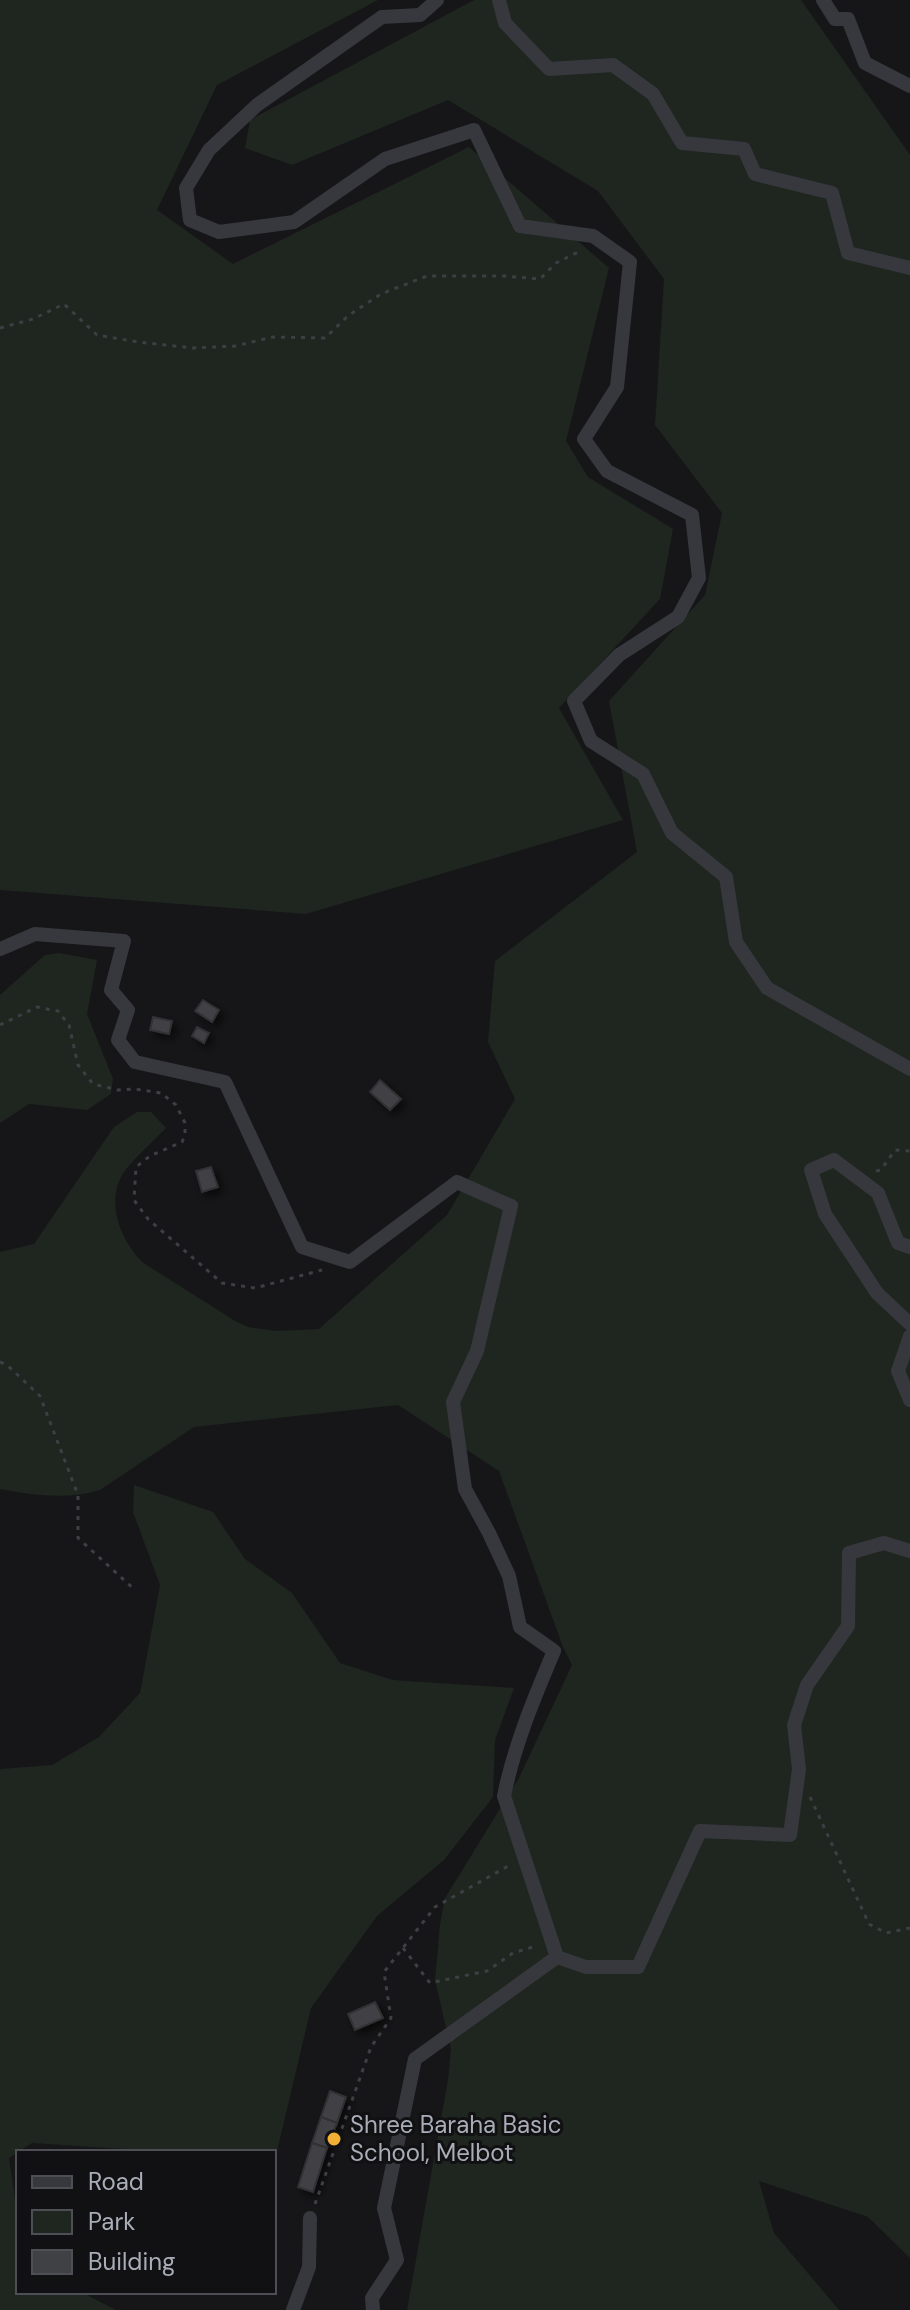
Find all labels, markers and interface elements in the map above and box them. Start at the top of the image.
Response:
place label: Shree Baraha Basic School, Melbot [350,2109,562,2168]
marker: Shree Baraha Basic School, Melbot [325,2130,343,2148]
legend [16,2150,276,2294]
text: Road [88,2166,144,2197]
text: Park [88,2206,135,2237]
text: Building [88,2246,175,2277]

